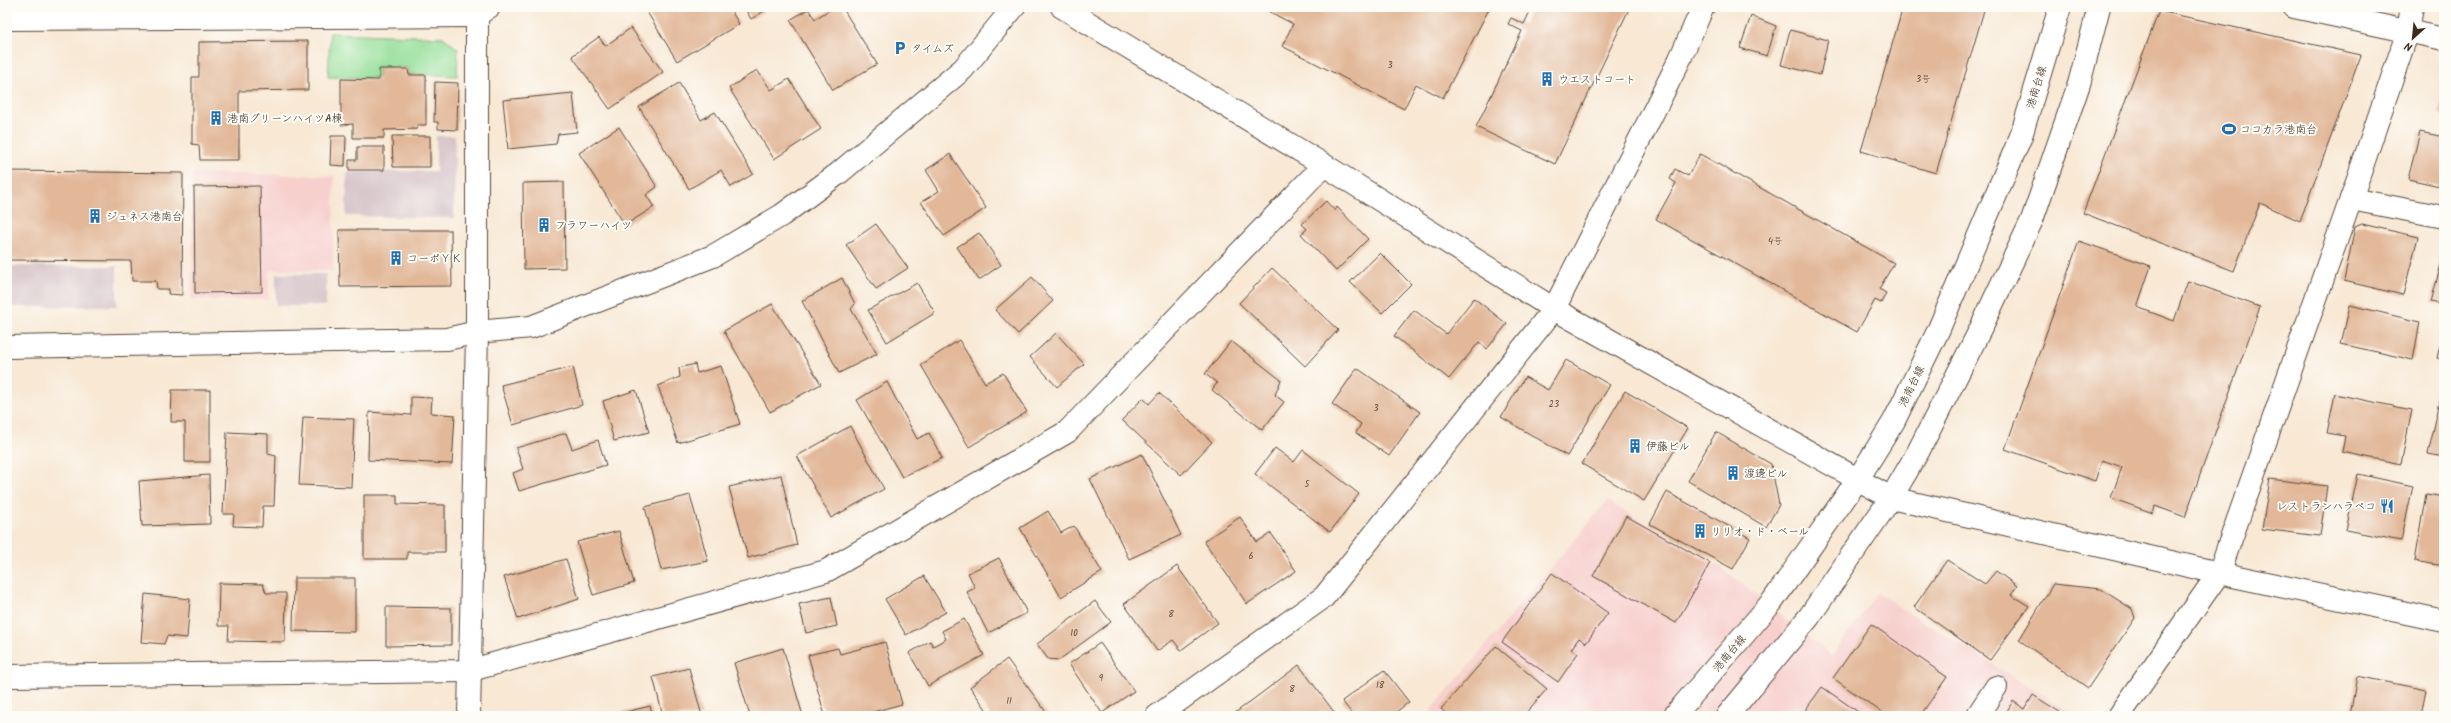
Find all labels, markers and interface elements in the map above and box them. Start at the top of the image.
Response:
north arrow [2393,18,2433,58]
text: N [2402,36,2416,56]
parking icon: タイムズ [892,40,908,56]
place label: タイムズ [911,40,954,58]
house number: 3 [1387,58,1393,73]
street label: 港南台線 [2022,64,2052,111]
building icon: ウエストコート [1539,71,1555,87]
place label: ウエストコート [1558,71,1636,89]
house number: 3号 [1916,72,1930,87]
building icon: 港南グリーンハイツA棟 [208,110,224,126]
place label: 港南グリーンハイツA棟 [227,110,343,128]
sports icon: ココカラ港南台 [2221,121,2237,137]
place label: ココカラ港南台 [2240,121,2317,139]
building icon: ジュネス港南台 [87,208,103,224]
place label: ジュネス港南台 [106,208,183,226]
building icon: フラワーハイツ [536,217,552,233]
place label: フラワーハイツ [555,217,632,235]
house number: 4号 [1768,234,1782,249]
building icon: コーポＹＫ [388,250,404,266]
place label: コーポＹＫ [407,250,462,268]
street label: 港南台線 [1894,363,1930,410]
house number: 23 [1549,397,1559,412]
house number: 3 [1373,401,1379,416]
building icon: 伊藤ビル [1627,438,1643,454]
place label: 伊藤ビル [1646,438,1690,456]
building icon: 渡邊ビル [1725,465,1741,481]
place label: 渡邊ビル [1744,465,1788,483]
house number: 5 [1305,477,1311,492]
place label: レストランハラペコ [2277,498,2376,516]
restaurant icon: レストランハラペコ [2379,498,2395,514]
building icon: リリオ・ド・ベール [1692,523,1708,539]
place label: リリオ・ド・ベール [1711,523,1809,541]
house number: 6 [1248,549,1254,564]
house number: 8 [1168,607,1174,622]
house number: 10 [1070,626,1078,641]
street label: 港南台線 [1709,631,1751,676]
house number: 9 [1099,671,1104,686]
house number: 18 [1376,678,1385,693]
house number: 8 [1289,682,1295,697]
house number: 11 [1006,694,1012,709]

